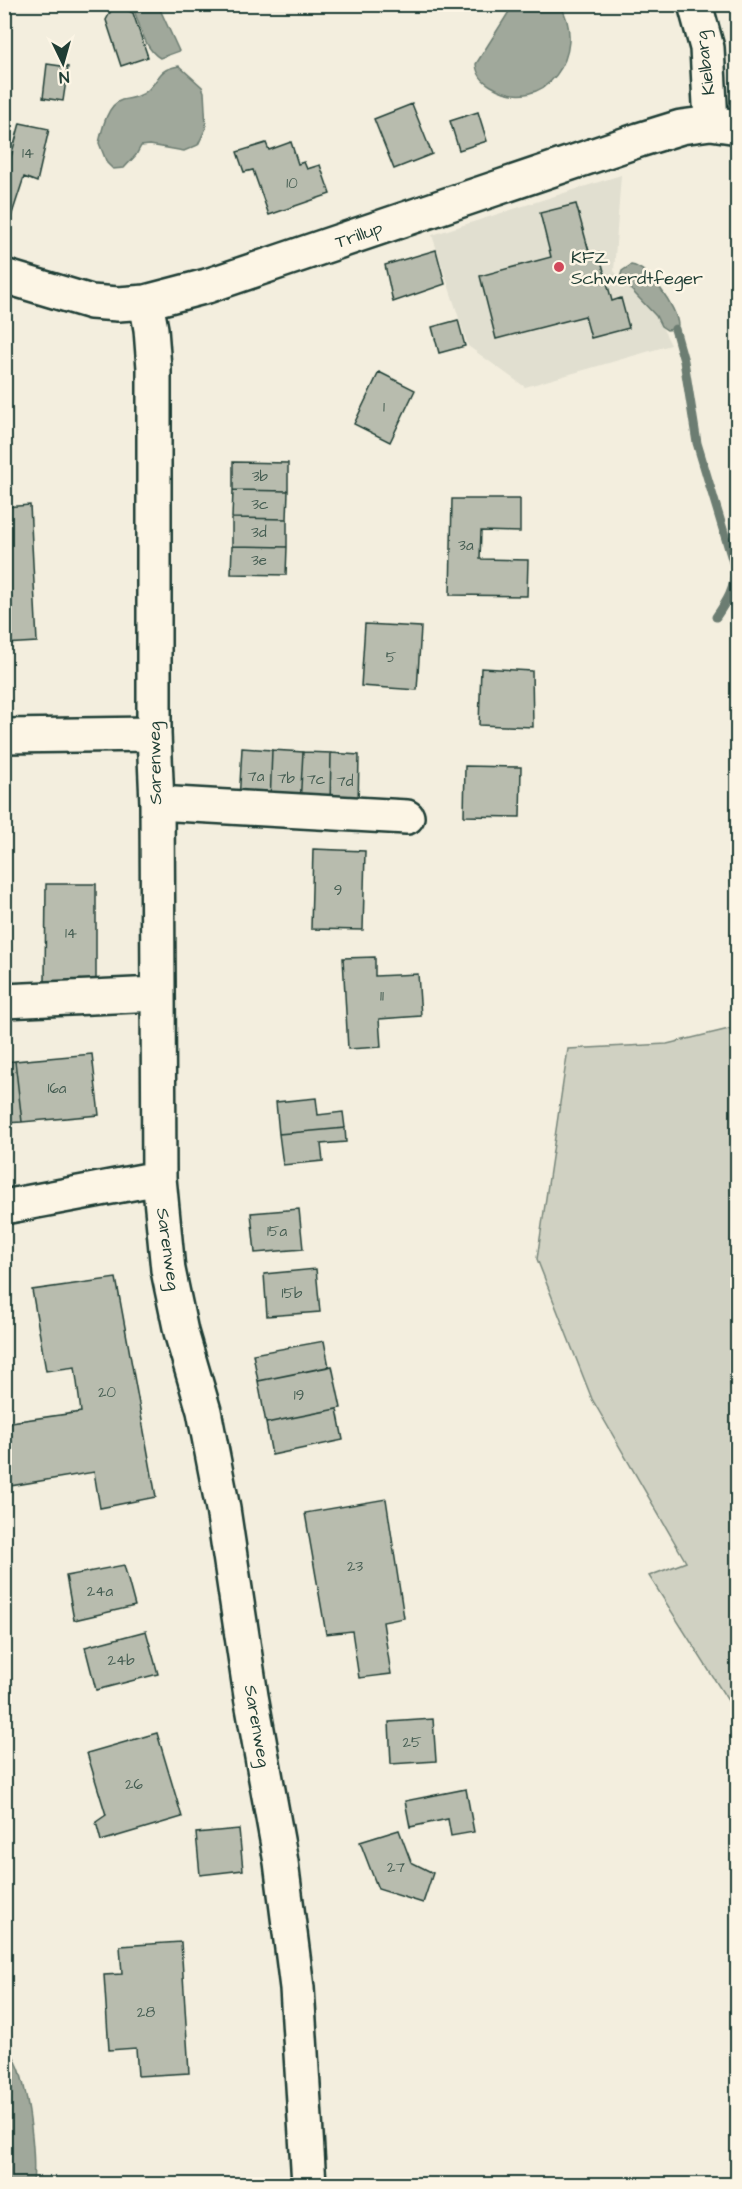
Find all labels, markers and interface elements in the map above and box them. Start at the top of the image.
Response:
street label: Kielbarg [689,29,722,97]
north arrow [33,33,93,93]
text: N [58,66,70,88]
house number: 14 [22,143,34,164]
house number: 10 [286,173,298,194]
street label: Trillup [332,215,386,255]
place label: KFZ Schwerdtfeger [571,245,703,292]
marker: KFZ Schwerdtfeger [552,260,566,274]
house number: 1 [383,397,385,418]
house number: 3b [252,466,269,487]
house number: 3c [251,494,269,515]
house number: 3d [251,522,267,543]
house number: 3a [458,535,474,556]
house number: 3e [251,550,267,571]
house number: 5 [386,647,397,668]
street label: Sarenweg [142,721,169,805]
house number: 7a [248,766,265,787]
house number: 7b [277,768,295,789]
house number: 7c [307,769,326,790]
house number: 7d [337,771,354,792]
house number: 9 [334,880,342,901]
house number: 14 [65,923,77,944]
house number: 11 [380,986,384,1007]
house number: 16a [48,1078,67,1099]
street label: Sarenweg [149,1206,186,1292]
house number: 15a [267,1221,287,1242]
house number: 15b [282,1283,303,1304]
house number: 20 [98,1382,117,1403]
house number: 19 [294,1385,304,1406]
house number: 23 [347,1556,363,1577]
house number: 24a [87,1581,114,1602]
house number: 24b [107,1650,135,1671]
street label: Sarenweg [237,1683,277,1769]
house number: 25 [402,1732,422,1753]
house number: 26 [125,1774,144,1795]
house number: 27 [387,1857,405,1878]
house number: 28 [137,2002,155,2023]

